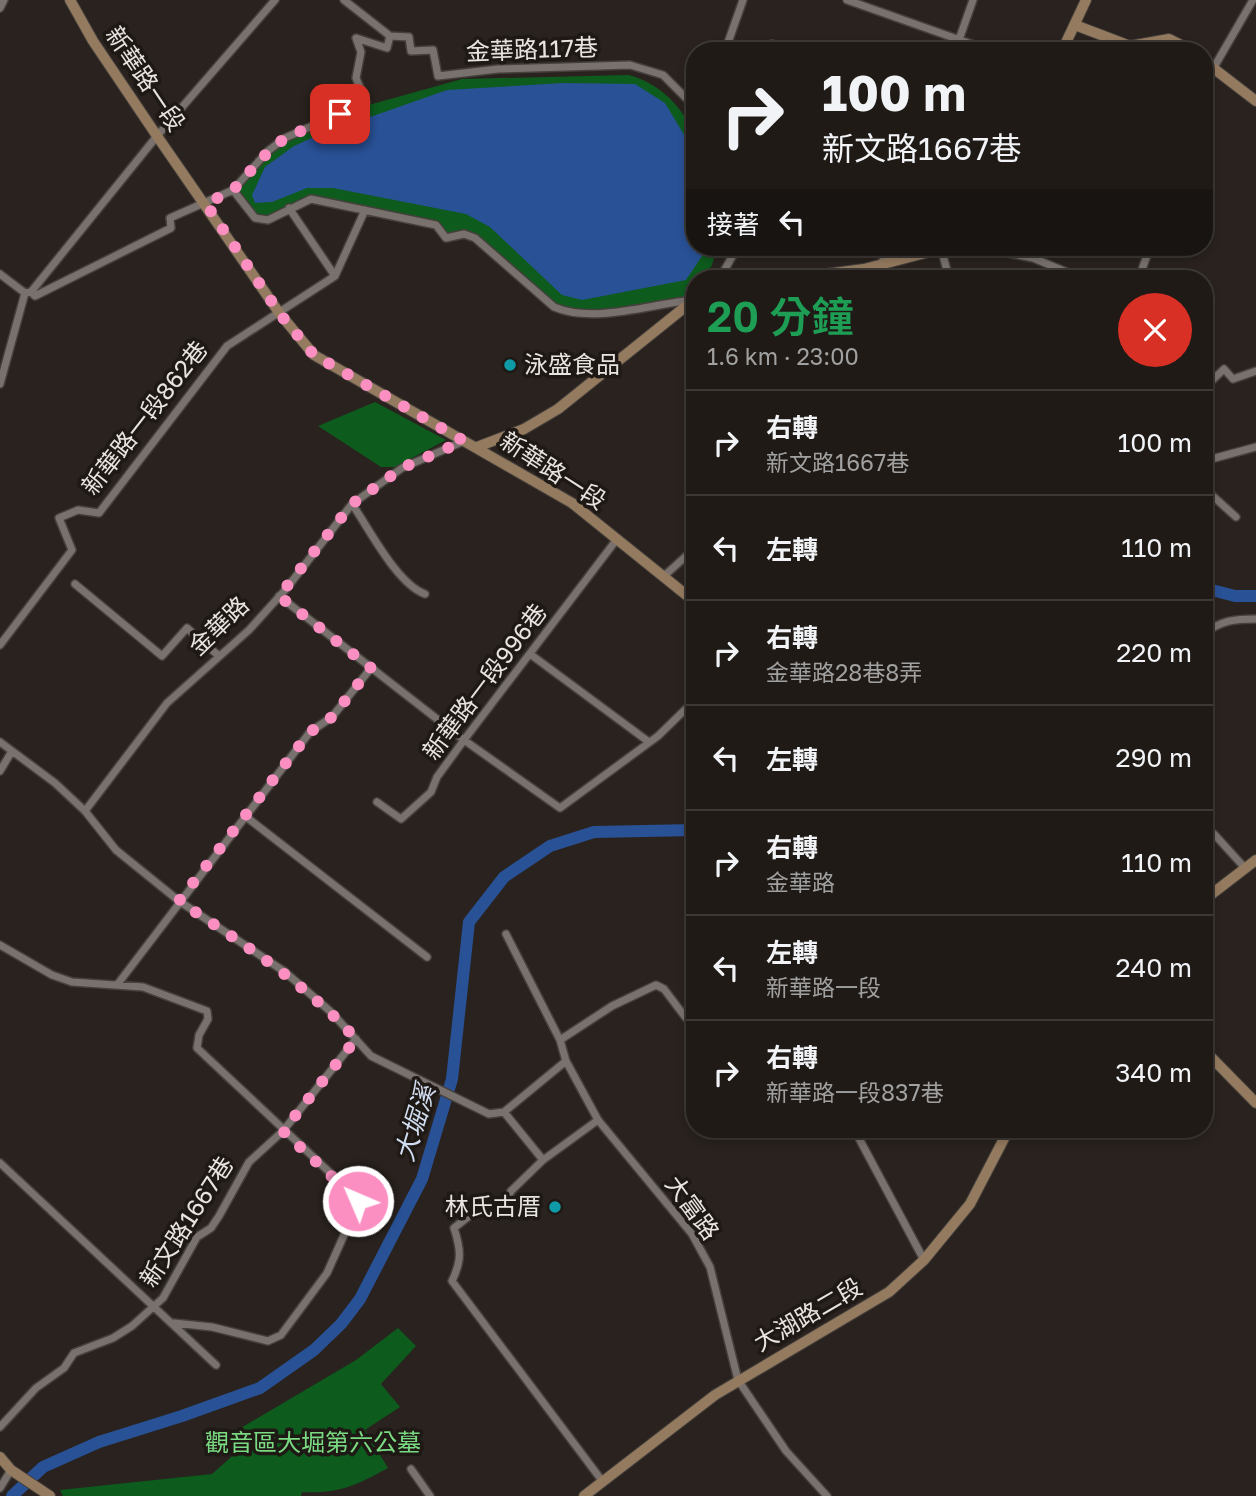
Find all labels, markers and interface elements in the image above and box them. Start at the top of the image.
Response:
street label: 新華路一段 [101,20,192,136]
street label: 金華路117巷 [465,32,598,65]
text: 100 m [822,63,966,122]
icon: right [707,70,798,161]
pin [310,84,370,144]
icon: arrive [321,95,359,133]
text: 新文路1667巷 [822,129,1021,167]
icon: left [773,203,811,241]
text: 接著 [707,209,759,240]
text: 20 分鐘 [707,291,854,341]
button: close [1118,293,1192,367]
street label: 新華路一段862巷 [75,334,213,500]
text: 1.6 km · 23:00 [707,342,859,370]
place label: 泳盛食品 [524,349,620,378]
marker: 泳盛食品 [502,357,518,373]
text: 右轉 [766,412,818,443]
icon: right [707,424,745,462]
street label: 新華路一段 [496,425,612,515]
text: 100 m [1118,427,1192,458]
text: 新文路1667巷 [766,448,909,476]
icon: left [707,529,745,567]
text: 110 m [1121,532,1192,563]
text: 左轉 [766,534,818,565]
street label: 金華路 [182,589,254,660]
street label: 新華路一段996巷 [416,597,552,765]
text: 右轉 [766,622,818,653]
icon: right [707,634,745,672]
text: 220 m [1116,637,1192,668]
text: 金華路28巷8弄 [766,658,922,686]
icon: left [707,739,745,777]
text: 290 m [1116,742,1192,773]
text: 左轉 [766,744,818,775]
text: 右轉 [766,832,818,863]
icon: right [707,844,745,882]
text: 110 m [1121,847,1192,878]
text: 金華路 [766,868,835,896]
text: 左轉 [766,937,818,968]
icon: left [707,949,745,987]
text: 240 m [1115,952,1192,983]
text: 新華路一段 [766,973,881,1001]
text: 右轉 [766,1042,818,1073]
icon: right [707,1054,745,1092]
text: 340 m [1115,1057,1192,1088]
water label: 大堀溪 [388,1077,442,1165]
text: 新華路一段837巷 [766,1078,944,1106]
street label: 新文路1667巷 [133,1151,239,1292]
position arrow [321,1164,395,1238]
street label: 大富路 [660,1169,726,1245]
place label: 林氏古厝 [445,1191,541,1220]
marker: 林氏古厝 [547,1199,563,1215]
street label: 大湖路二段 [748,1271,866,1356]
park label: 觀音區大堀第六公墓 [205,1427,421,1456]

